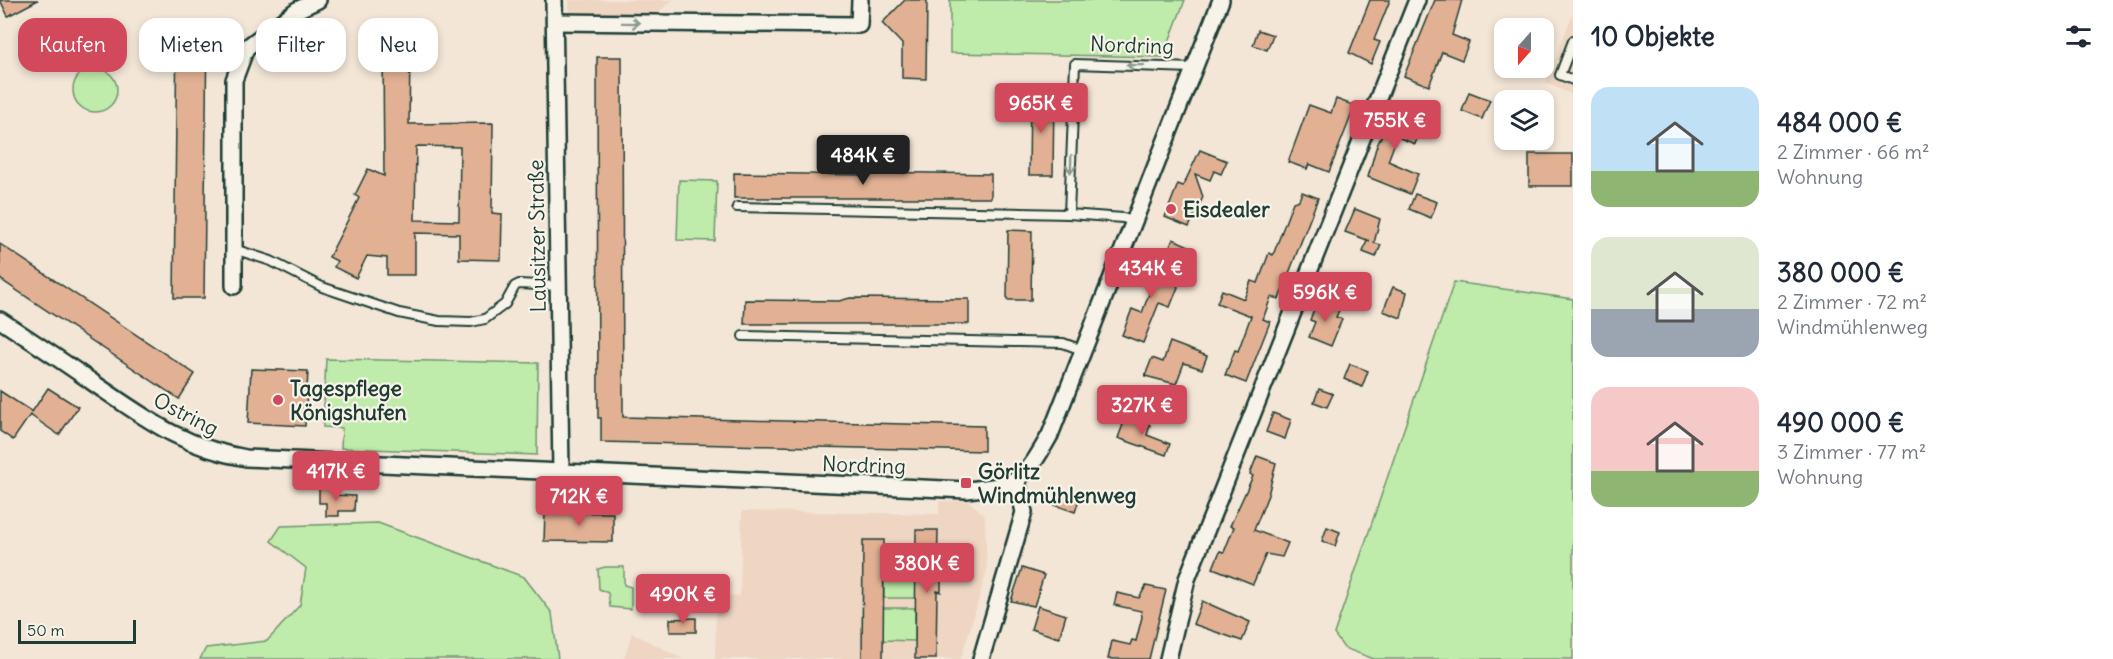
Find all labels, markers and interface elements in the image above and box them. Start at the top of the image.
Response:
one-way arrow [621,17,641,29]
chip: Kaufen [18,18,127,72]
chip: Mieten [139,18,244,72]
chip: Filter [256,18,346,72]
chip: Neu [358,18,438,72]
north arrow [1494,18,1554,78]
map controls [1494,18,1554,150]
text: 10 Objekte [1591,20,1715,53]
icon: filters [2062,20,2095,53]
street label: Nordring [1090,30,1174,60]
one-way arrow [1126,59,1146,71]
pin: 965K € [992,83,1090,134]
text: 965K € [1009,90,1073,115]
button: layers [1494,90,1554,150]
pin: 755K € [1346,100,1444,151]
text: 484 000 € [1777,106,1902,139]
text: 755K € [1364,107,1426,132]
icon: home [1639,111,1711,183]
pin: 484K € [814,135,912,186]
text: 2 Zimmer · 66 m² [1777,139,1929,164]
text: 484K € [831,142,895,167]
one-way arrow [1066,154,1077,174]
street label: Lausitzer Straße [522,159,552,313]
text: Wohnung [1777,164,1863,189]
place label: Eisdealer [1183,196,1270,223]
marker: Eisdealer [1164,202,1178,216]
pin: 434K € [1102,248,1200,299]
text: 434K € [1119,255,1183,280]
text: 380 000 € [1777,256,1904,289]
icon: home [1639,261,1711,333]
pin: 596K € [1276,272,1374,323]
text: 596K € [1293,279,1357,304]
text: 2 Zimmer · 72 m² [1777,289,1927,314]
text: Windmühlenweg [1777,314,1928,339]
place label: Tagespflege Königshufen [290,375,407,426]
pin: 327K € [1093,385,1191,436]
street label: Ostring [149,386,223,442]
text: 327K € [1111,392,1173,417]
marker: Tagespflege Königshufen [271,393,285,407]
text: 490 000 € [1777,406,1905,439]
icon: home [1639,411,1711,483]
text: 3 Zimmer · 77 m² [1777,439,1926,464]
street label: Nordring [822,450,906,480]
pin: 417K € [287,451,385,502]
text: 417K € [306,458,366,483]
place label: Görlitz Windmühlenweg [978,458,1137,509]
text: Wohnung [1777,464,1863,489]
pin: 712K € [530,476,628,527]
marker: Görlitz Windmühlenweg [959,476,973,490]
text: 712K € [550,483,608,508]
pin: 380K € [878,543,976,594]
text: 380K € [894,550,960,575]
pin: 490K € [634,574,732,625]
text: 490K € [650,581,716,606]
scale bar [18,617,136,644]
text: 50 m [27,620,65,640]

